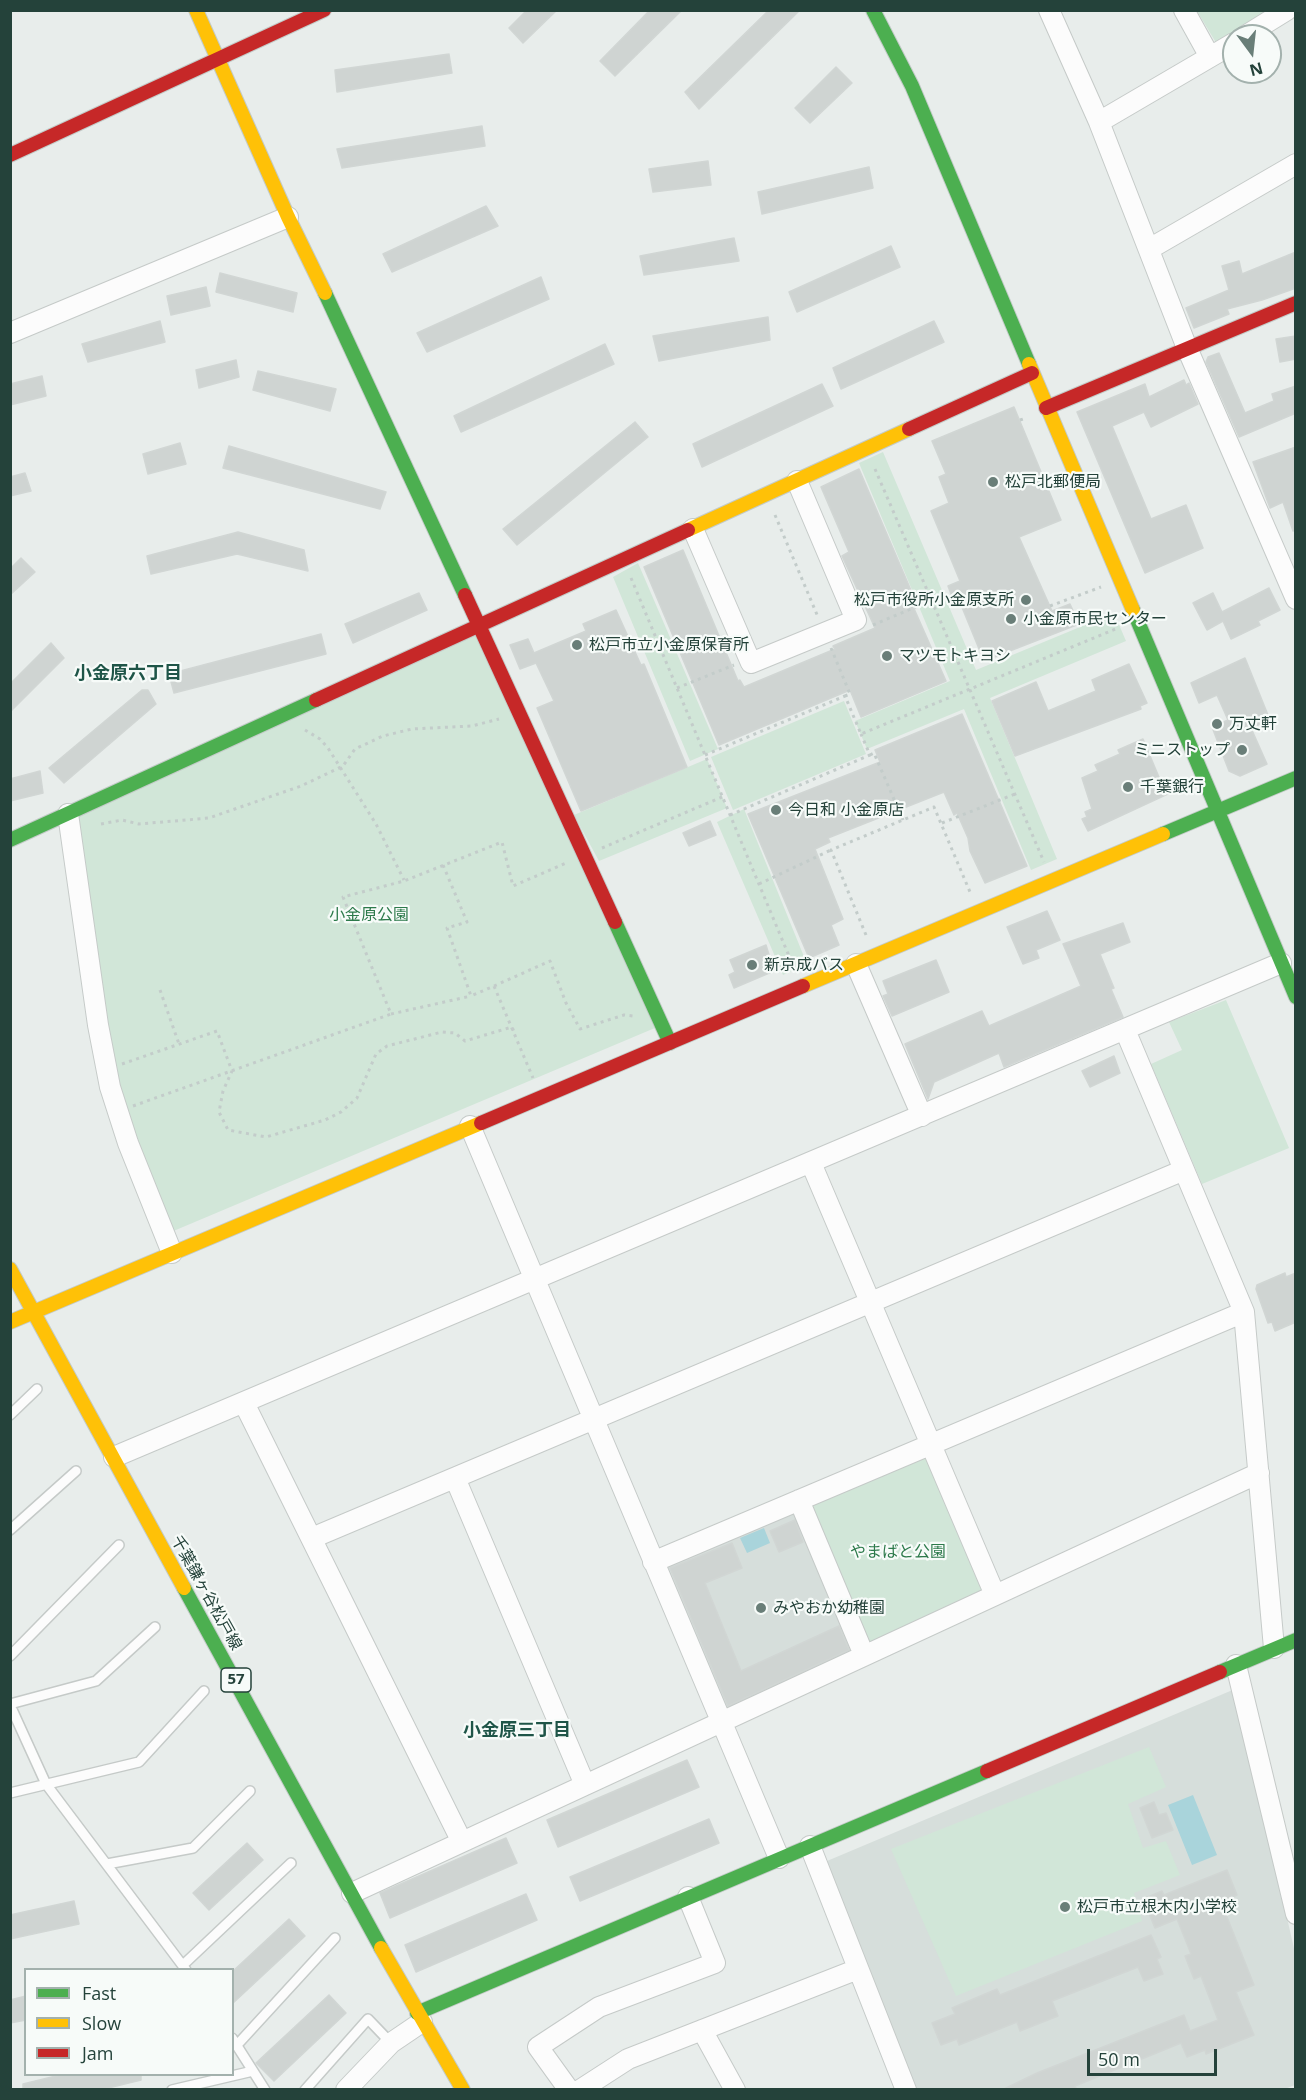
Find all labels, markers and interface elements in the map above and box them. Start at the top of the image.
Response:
north arrow [1222,24,1282,84]
text: N [1247,57,1265,82]
place label: 松戸北郵便局 [1005,472,1101,492]
marker: 松戸北郵便局 [986,475,1000,489]
place label: 松戸市役所小金原支所 [854,590,1014,610]
marker: 松戸市役所小金原支所 [1019,593,1033,607]
place label: 小金原市民センター [1023,609,1167,629]
marker: 小金原市民センター [1004,612,1018,626]
place label: 松戸市立小金原保育所 [589,635,749,655]
marker: 松戸市立小金原保育所 [570,638,584,652]
place label: マツモトキヨシ [899,646,1011,666]
marker: マツモトキヨシ [880,649,894,663]
district label: 小金原六丁目 [74,663,182,685]
place label: 万丈軒 [1229,714,1277,734]
marker: 万丈軒 [1210,717,1224,731]
place label: ミニストップ [1134,740,1230,760]
marker: ミニストップ [1235,743,1249,757]
place label: 千葉銀行 [1140,777,1204,797]
marker: 千葉銀行 [1121,780,1135,794]
place label: 今日和 小金原店 [788,800,904,820]
marker: 今日和 小金原店 [769,803,783,817]
park label: 小金原公園 [329,905,409,925]
place label: 新京成バス [764,955,844,975]
marker: 新京成バス [745,958,759,972]
street label: 千葉鎌ヶ谷松戸線 [167,1532,245,1654]
park label: やまばと公園 [850,1542,946,1562]
place label: みやおか幼稚園 [773,1598,885,1618]
marker: みやおか幼稚園 [754,1601,768,1615]
road number: 57 [221,1668,251,1692]
district label: 小金原三丁目 [463,1720,571,1742]
place label: 松戸市立根木内小学校 [1077,1897,1237,1917]
marker: 松戸市立根木内小学校 [1058,1900,1072,1914]
legend [24,1968,234,2076]
text: Fast [82,1981,116,2005]
text: Slow [82,2011,121,2035]
scale bar [1090,2037,1220,2075]
text: Jam [82,2041,114,2065]
text: 50 m [1098,2047,1140,2071]

